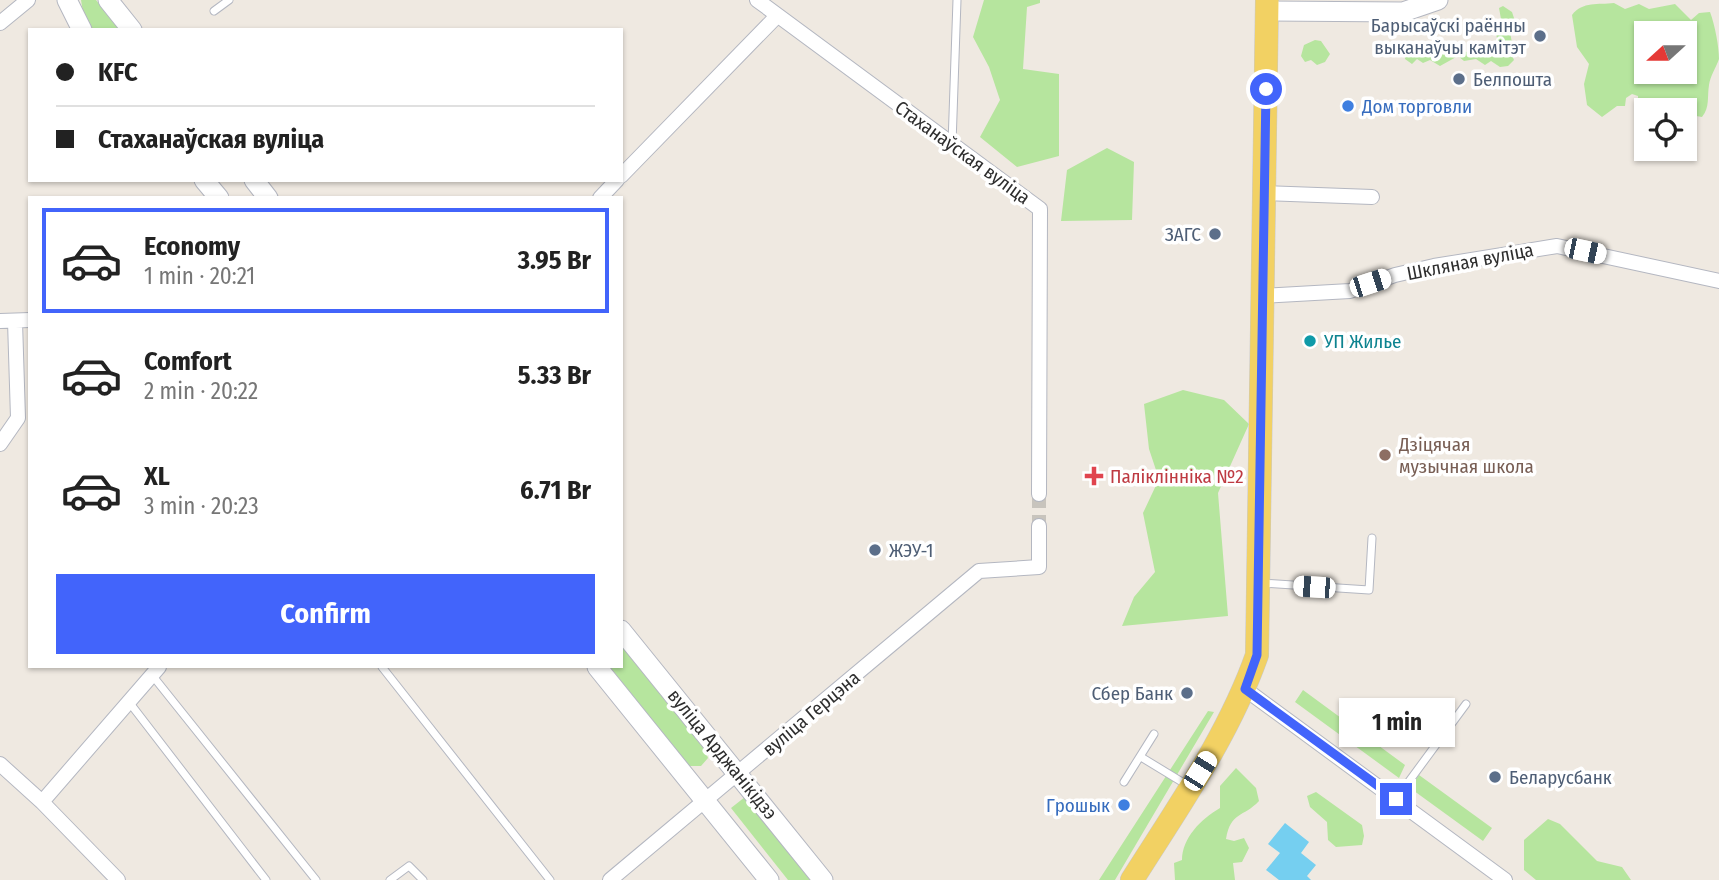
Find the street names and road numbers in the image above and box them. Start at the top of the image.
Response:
street label: Стаханаўская вуліца [891,96,1035,209]
street label: Шкляная вуліца [1405,238,1535,285]
street label: вуліца Герцэна [758,666,865,761]
street label: вуліца Арджанікідзэ [663,684,782,824]

